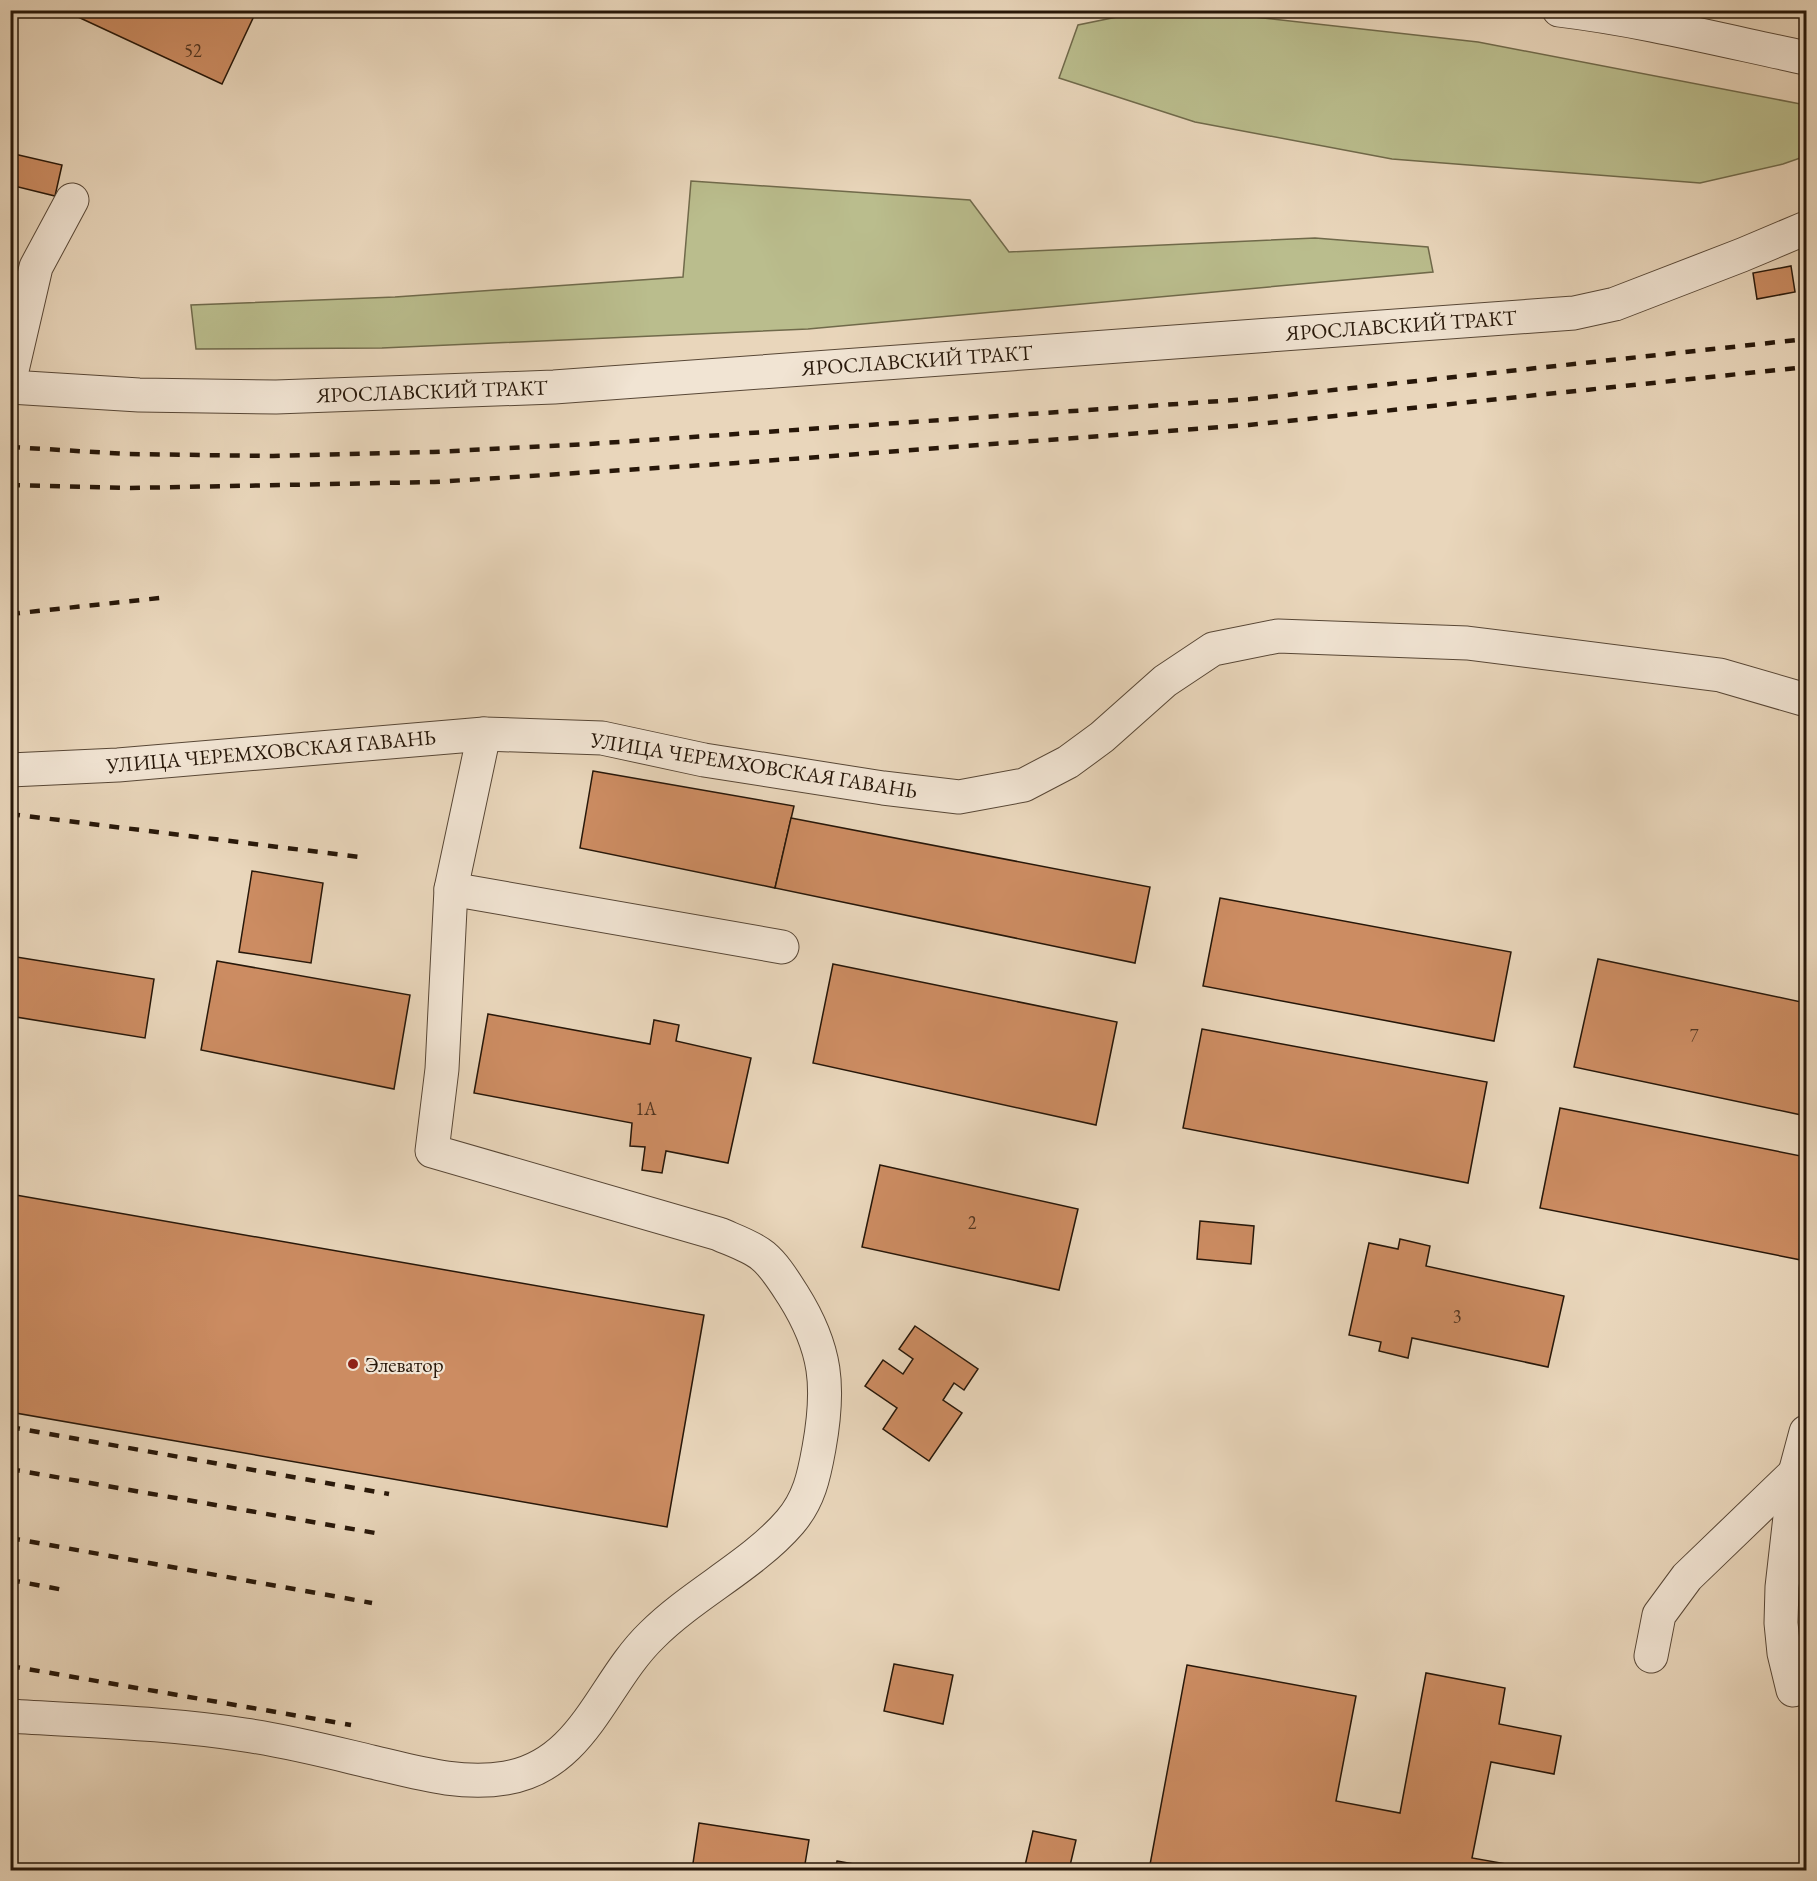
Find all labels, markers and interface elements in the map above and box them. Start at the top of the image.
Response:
house number: 52 [184,39,202,62]
street label: ЯРОСЛАВСКИЙ ТРАКТ [1284,303,1518,347]
street label: ЯРОСЛАВСКИЙ ТРАКТ [800,338,1034,382]
street label: ЯРОСЛАВСКИЙ ТРАКТ [315,373,549,409]
street label: УЛИЦА ЧЕРЕМХОВСКАЯ ГАВАНЬ [104,723,437,779]
street label: УЛИЦА ЧЕРЕМХОВСКАЯ ГАВАНЬ [588,726,919,804]
house number: 7 [1690,1024,1699,1047]
house number: 1А [635,1097,657,1120]
house number: 2 [968,1211,977,1234]
house number: 3 [1453,1305,1461,1328]
place label: Элеватор [365,1351,444,1378]
marker: Элеватор [346,1357,360,1371]

